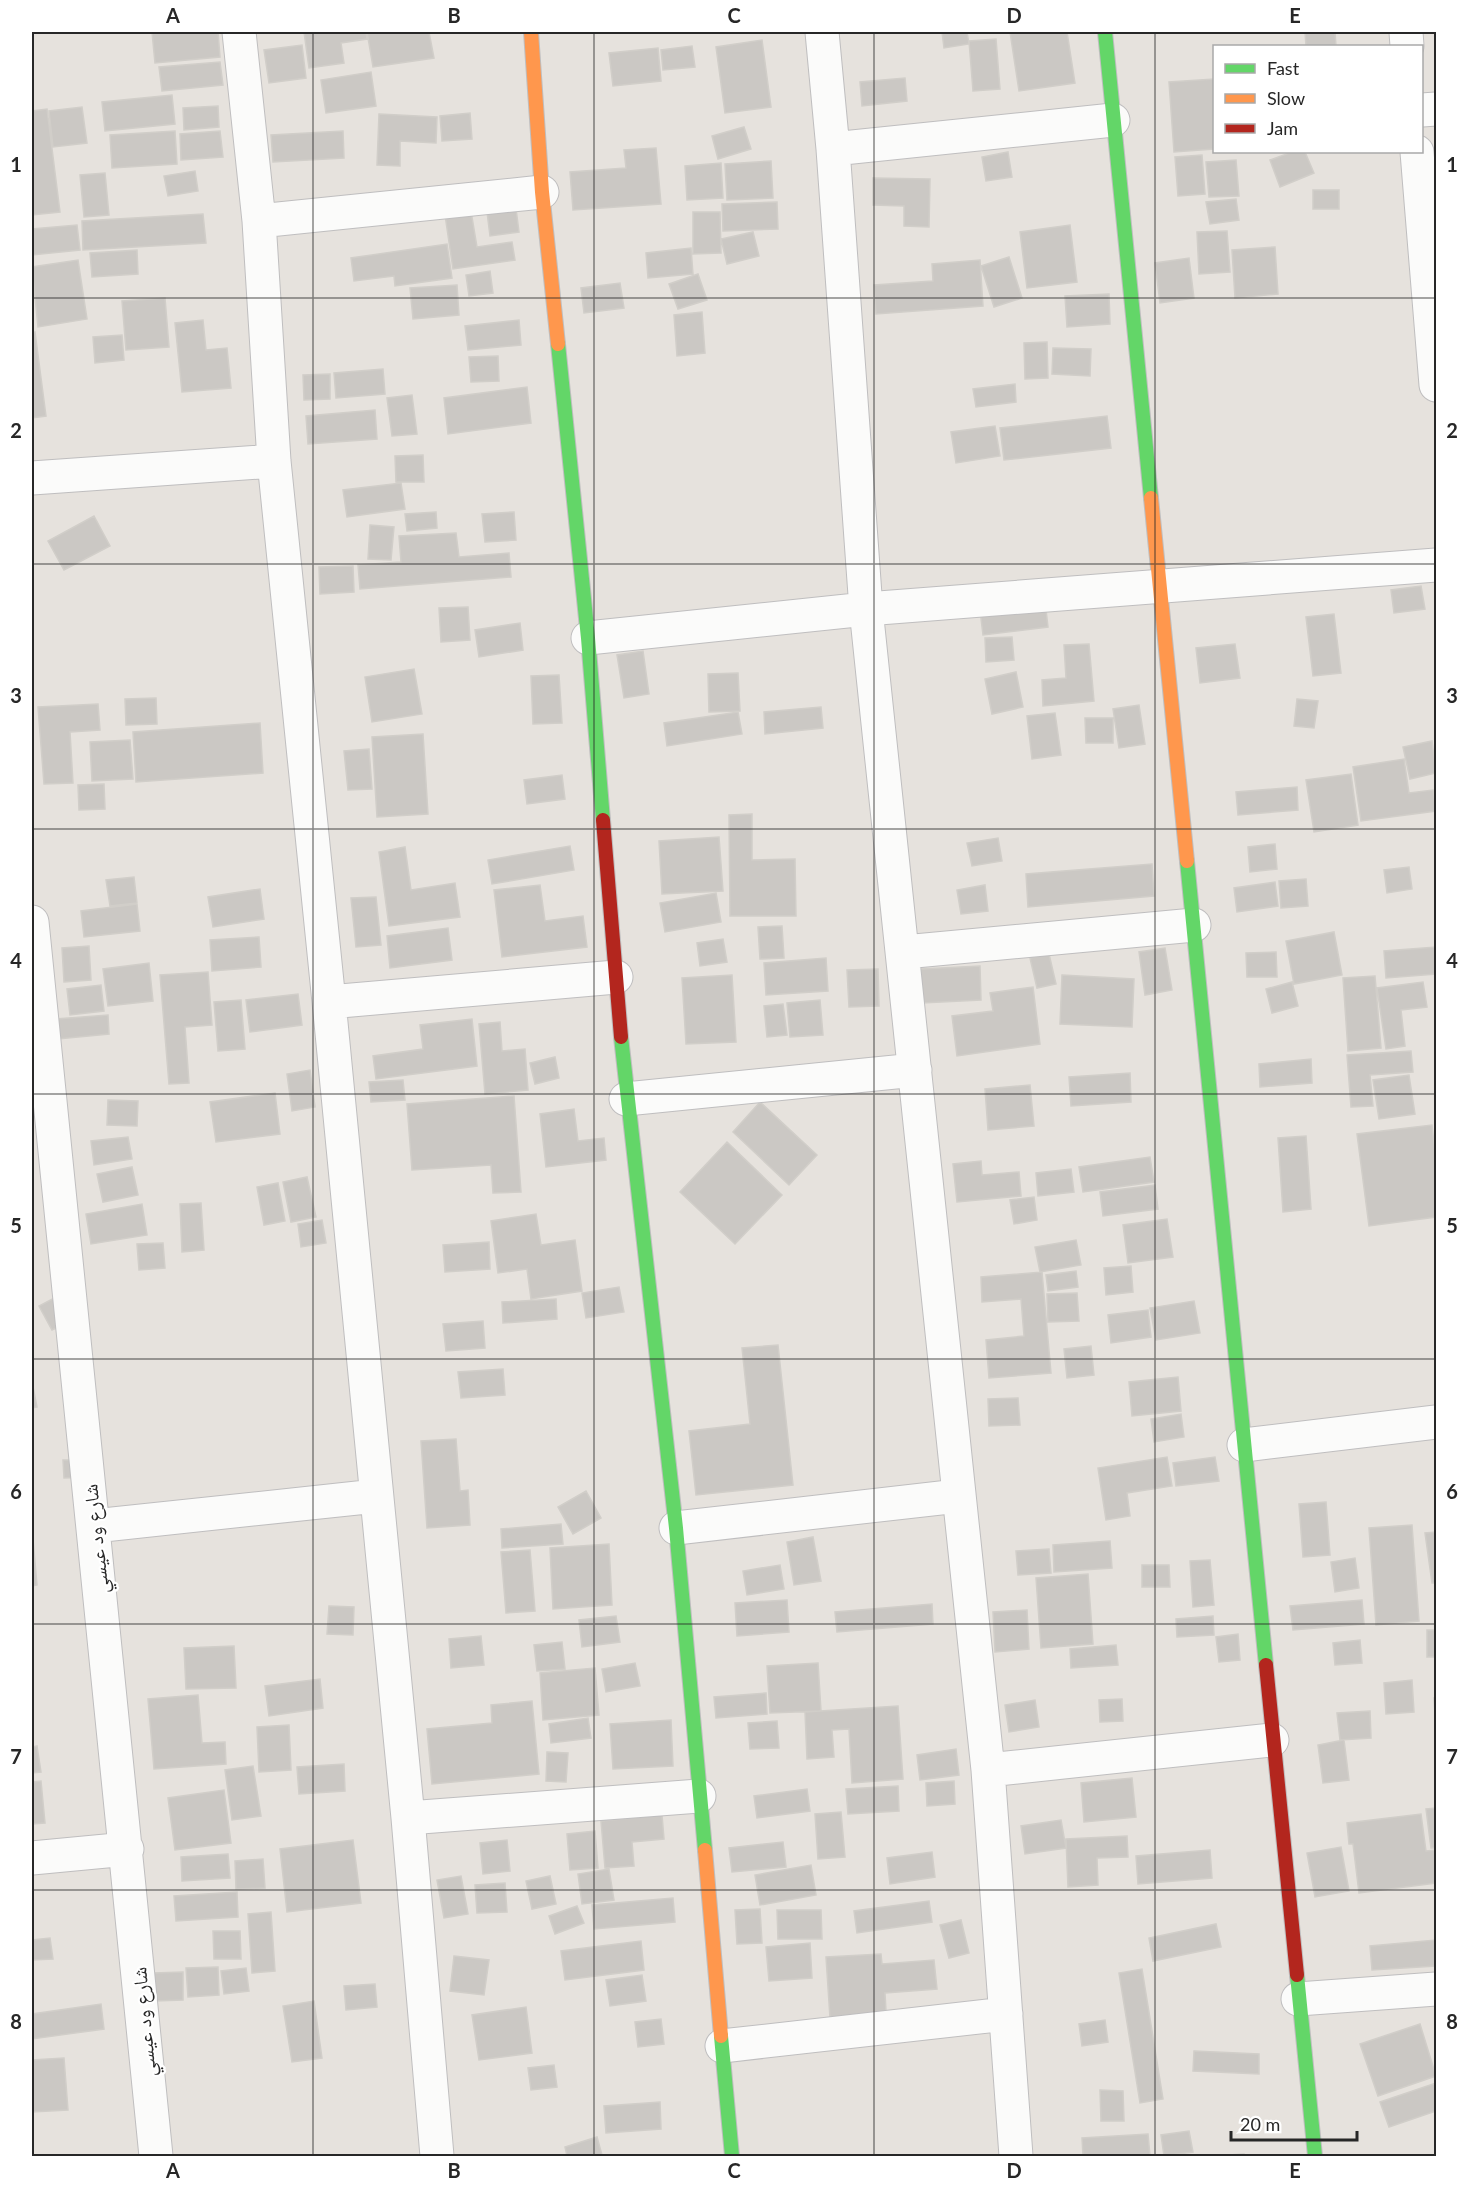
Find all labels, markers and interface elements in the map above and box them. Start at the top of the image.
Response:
text: A [165,3,180,27]
text: B [447,3,461,27]
text: C [727,3,741,27]
text: D [1006,3,1022,27]
text: E [1289,3,1301,27]
legend [1213,45,1423,153]
text: Fast [1267,57,1300,79]
text: Slow [1267,87,1305,109]
text: Jam [1267,117,1298,139]
text: 1 [10,152,22,176]
text: 1 [1446,152,1458,176]
text: 2 [10,418,22,442]
text: 2 [1446,418,1458,442]
text: 3 [10,683,22,707]
text: 3 [1446,683,1458,707]
text: 4 [10,948,22,972]
text: 4 [1446,948,1458,972]
text: 5 [10,1213,22,1237]
text: 5 [1446,1213,1458,1237]
text: 6 [10,1479,22,1503]
text: 6 [1446,1479,1458,1503]
street label: شارع ود عيسي [77,1483,118,1595]
text: 7 [10,1744,22,1768]
text: 7 [1446,1744,1458,1768]
street label: شارع ود عيسي [126,1966,165,2078]
text: 8 [10,2009,22,2033]
text: 8 [1446,2009,1458,2033]
scale bar [1231,2104,1357,2142]
text: 20 m [1240,2113,1280,2135]
text: A [165,2158,180,2182]
text: B [447,2158,461,2182]
text: C [727,2158,741,2182]
text: D [1006,2158,1022,2182]
text: E [1289,2158,1301,2182]

